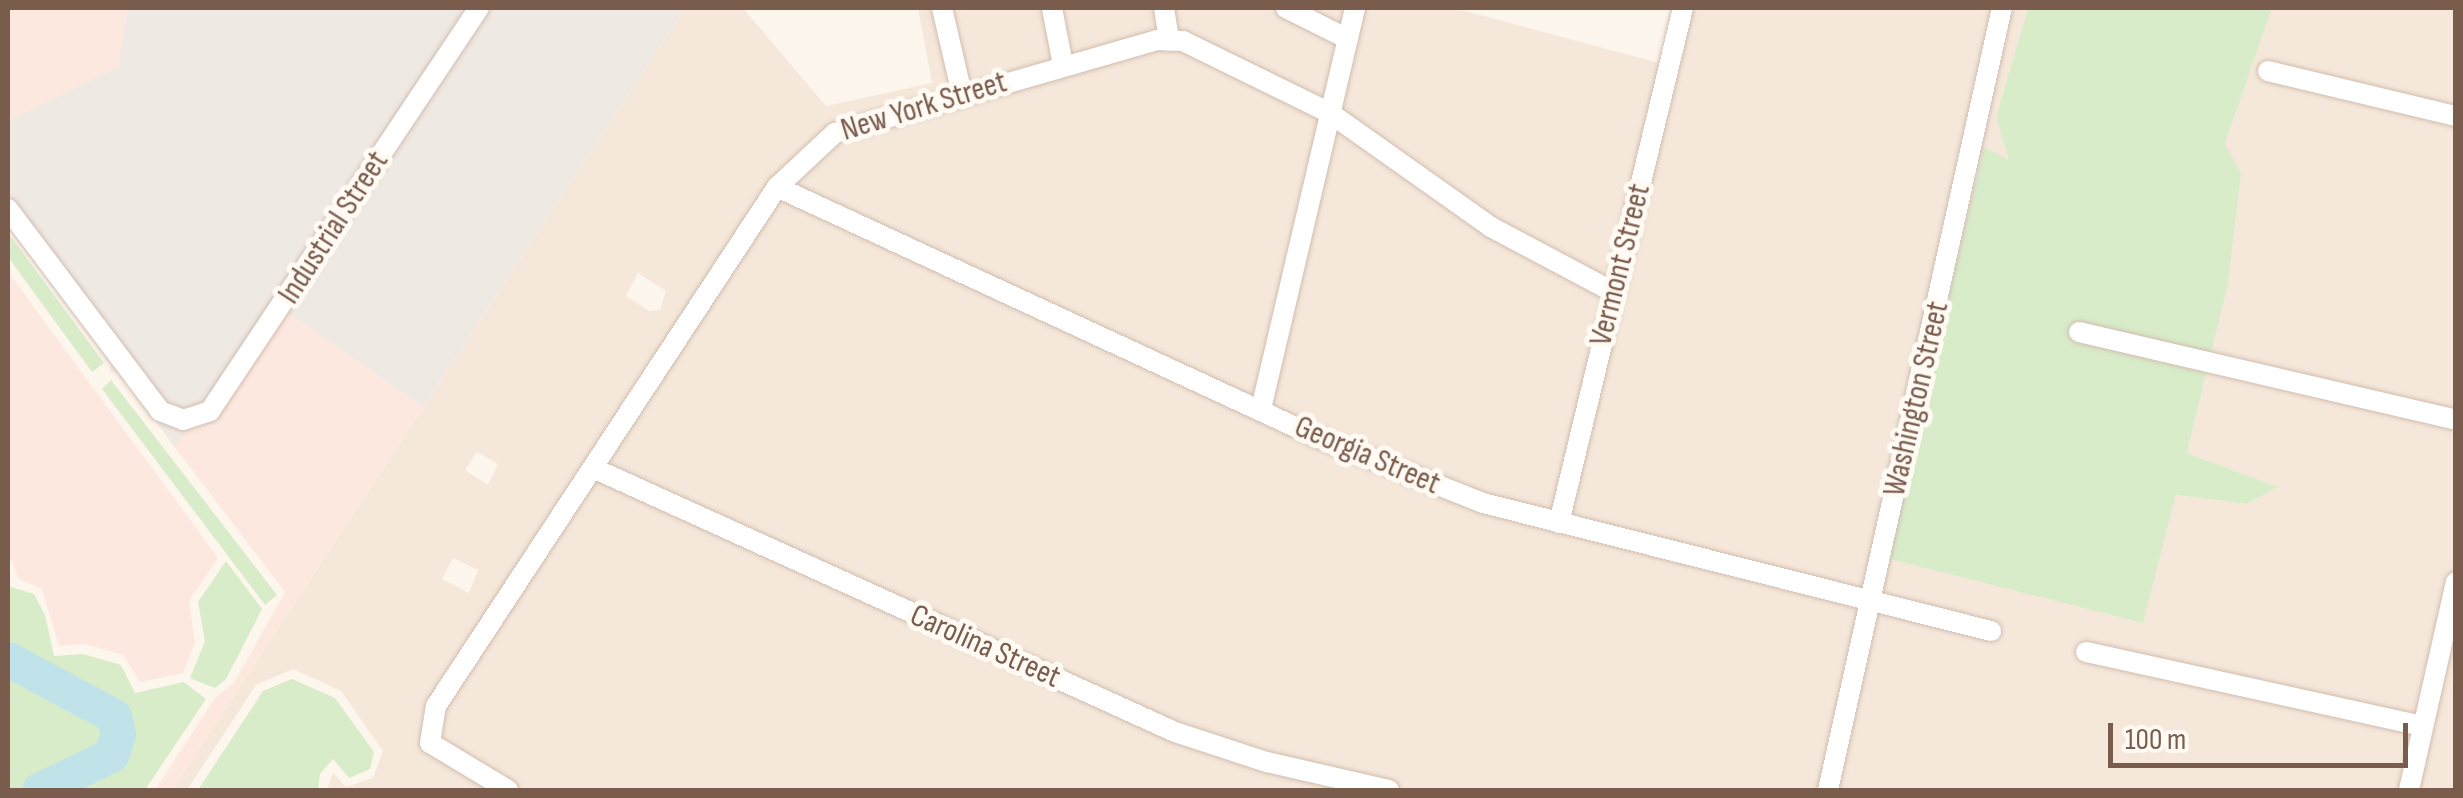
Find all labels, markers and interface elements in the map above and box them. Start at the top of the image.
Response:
street label: New York Street [837,64,1011,150]
street label: Industrial Street [270,145,398,311]
street label: Vermont Street [1582,180,1660,350]
street label: Washington Street [1876,298,1958,500]
street label: Georgia Street [1289,408,1445,504]
street label: Carolina Street [904,597,1066,697]
scale bar [2113,703,2413,765]
text: 100 m [2125,722,2186,758]

